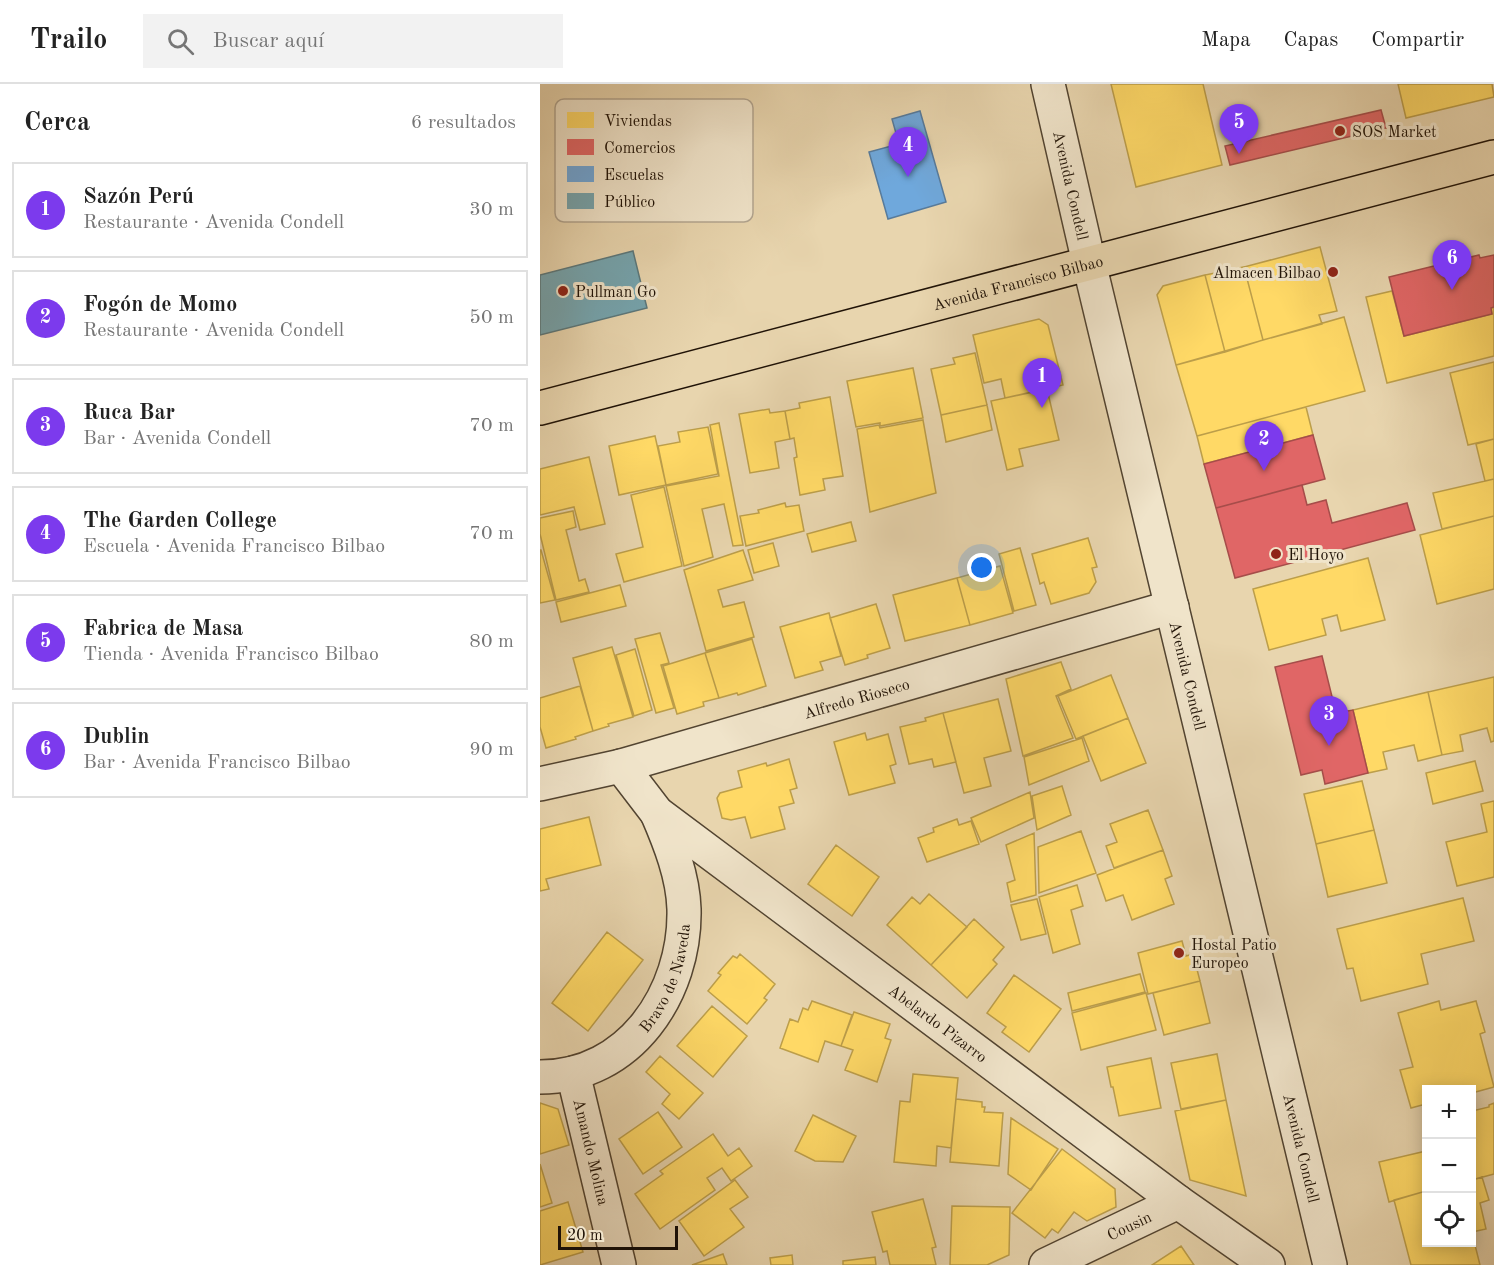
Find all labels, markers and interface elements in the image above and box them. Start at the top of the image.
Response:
search box [143,14,563,68]
icon: search [164,25,197,58]
text: Trailo [30,27,107,55]
text: Buscar aquí [212,30,324,52]
text: Mapa [1201,30,1251,51]
text: Capas [1284,30,1338,51]
text: Compartir [1371,30,1464,51]
legend [555,99,753,222]
pin: 5 [1220,104,1258,154]
text: Cerca [24,110,90,136]
text: 6 resultados [411,113,516,133]
text: Viviendas [604,114,672,130]
marker: SOS Market [1333,124,1347,138]
place label: SOS Market [1352,125,1437,141]
pin: 4 [888,128,928,177]
street label: Avenida Condell [1049,130,1090,242]
text: Comercios [604,141,676,157]
text: Escuelas [604,168,664,184]
text: Sazón Perú [83,186,194,208]
text: Público [604,195,655,211]
text: 1 [40,200,51,220]
text: 30 m [469,200,514,220]
text: Restaurante · Avenida Condell [83,213,344,233]
pin: 6 [1432,240,1472,290]
street label: Avenida Francisco Bilbao [931,254,1105,314]
marker: Almacen Bilbao [1326,265,1340,279]
place label: Almacen Bilbao [1213,266,1321,282]
marker: Pullman Go [556,284,570,298]
place label: Pullman Go [575,285,656,301]
text: Fogón de Momo [83,294,237,316]
text: 2 [40,308,51,328]
text: 50 m [469,308,514,328]
text: Restaurante · Avenida Condell [83,321,344,341]
pin: 1 [1022,358,1062,408]
text: Ruca Bar [83,402,175,424]
text: 3 [40,416,51,436]
text: 70 m [469,416,514,436]
pin: 2 [1244,422,1284,471]
text: Bar · Avenida Condell [83,429,271,449]
text: The Garden College [83,510,277,532]
text: 4 [40,524,51,544]
text: 70 m [469,524,514,544]
text: Escuela · Avenida Francisco Bilbao [83,537,385,557]
marker: El Hoyo [1269,547,1283,561]
place label: El Hoyo [1288,548,1344,564]
your location [967,553,996,582]
text: Fabrica de Masa [83,618,243,640]
street label: Avenida Condell [1165,620,1207,732]
text: 5 [40,632,51,652]
text: 80 m [469,632,514,652]
text: Tienda · Avenida Francisco Bilbao [83,645,379,665]
street label: Alfredo Rioseco [802,677,912,723]
pin: 3 [1310,696,1348,746]
text: Dublin [83,726,150,748]
text: 6 [40,740,51,760]
text: 90 m [469,740,514,760]
text: Bar · Avenida Francisco Bilbao [83,753,351,773]
street label: Bravo de Naveda [637,923,694,1036]
place label: Hostal Patio Europeo [1191,938,1277,972]
marker: Hostal Patio Europeo [1172,946,1186,960]
street label: Abelardo Pizarro [885,983,989,1066]
map controls [1422,1085,1476,1247]
button: + [1422,1085,1476,1139]
street label: Avenida Condell [1279,1092,1321,1205]
street label: Amando Molina [569,1097,610,1207]
button: − [1422,1139,1476,1193]
button: locate [1422,1193,1476,1247]
street label: Cousin [1105,1210,1155,1245]
scale bar [558,1223,678,1250]
text: 20 m [567,1228,603,1244]

